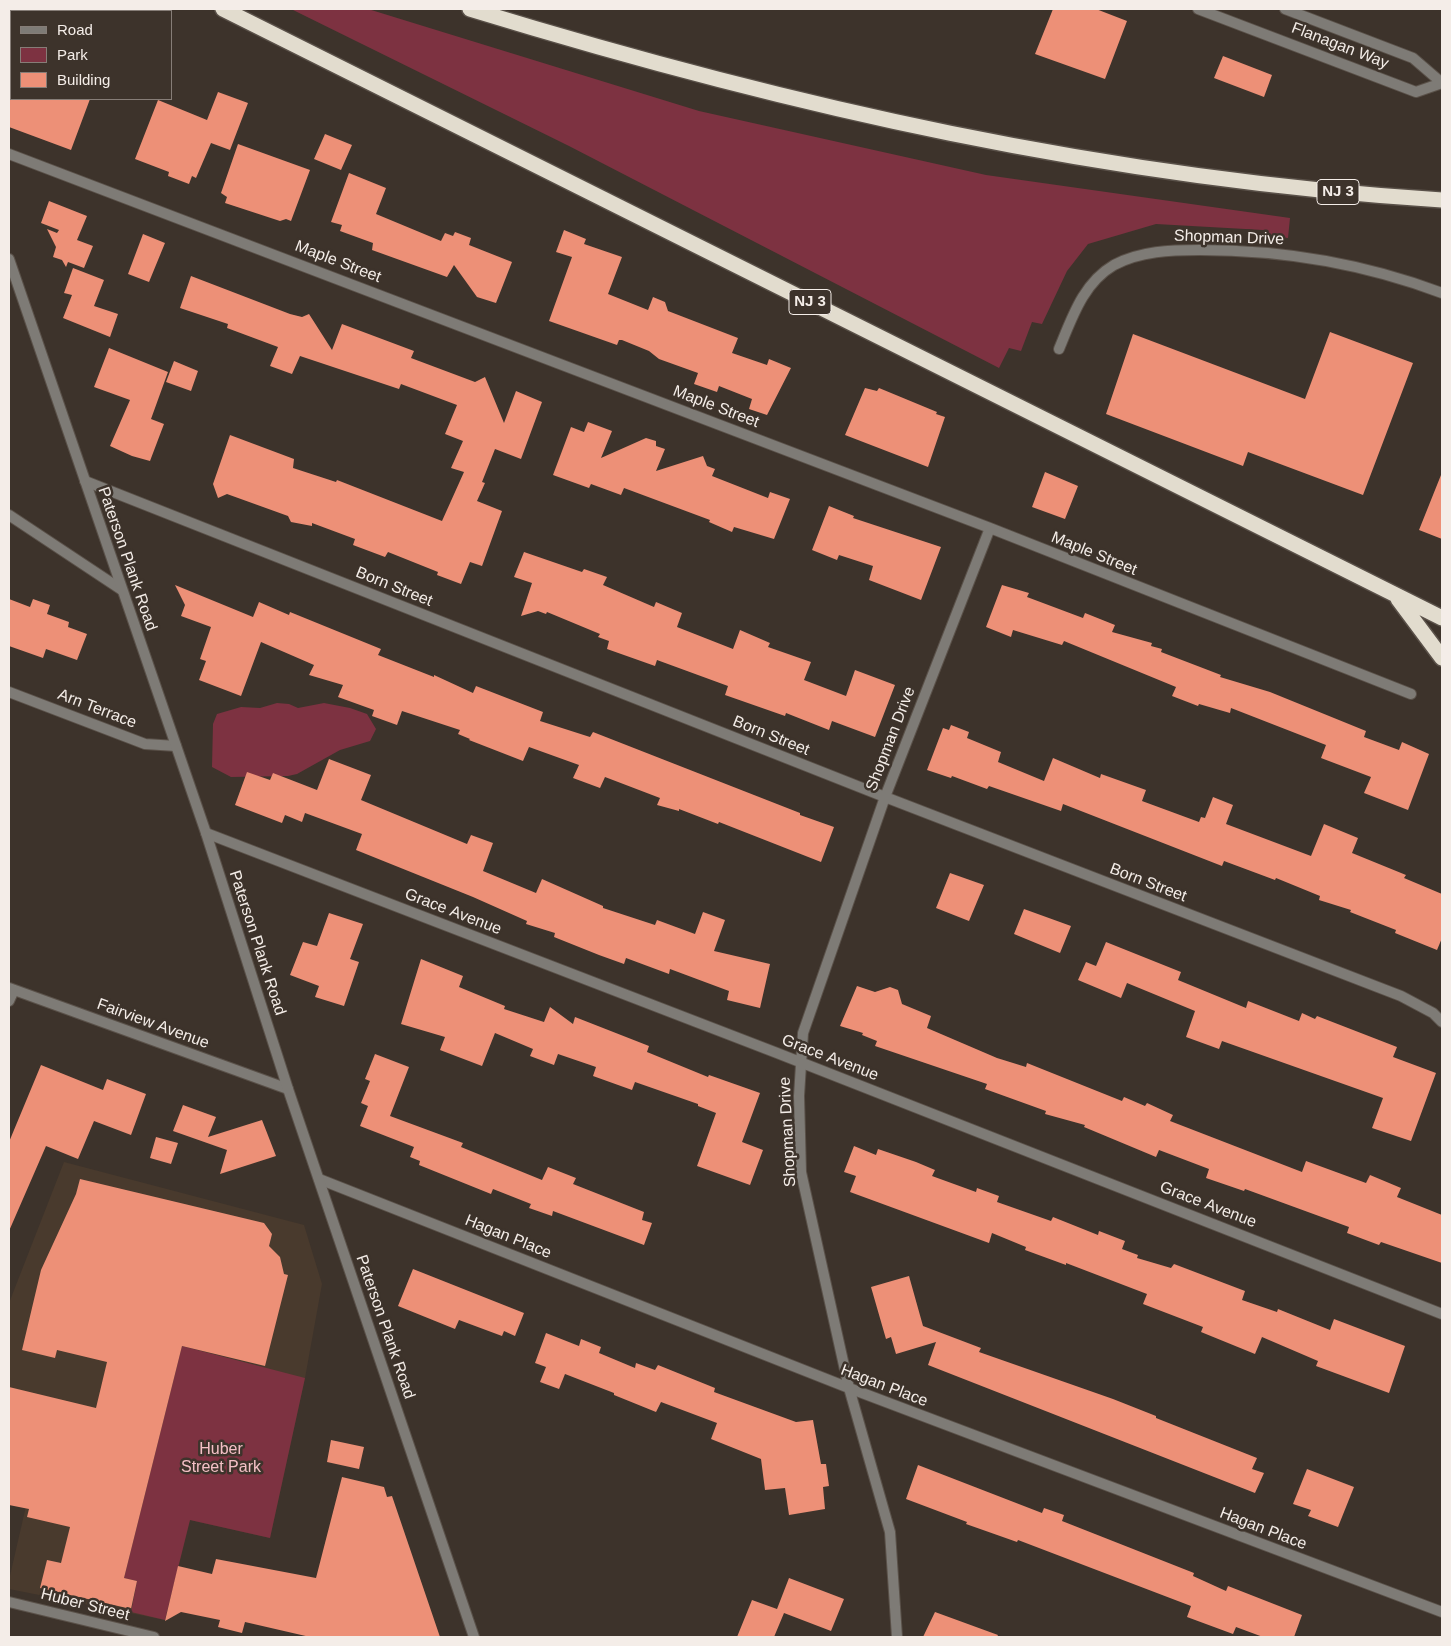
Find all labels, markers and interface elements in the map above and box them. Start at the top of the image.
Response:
legend [10,10,172,100]
street label: Flanagan Way [1289,19,1391,73]
text: Road [57,21,93,38]
text: Park [57,46,88,63]
text: Building [57,71,110,88]
road number: NJ 3 [1317,180,1359,204]
street label: Shopman Drive [1174,226,1284,250]
street label: Maple Street [292,237,384,287]
road number: NJ 3 [789,290,831,314]
street label: Maple Street [670,382,762,432]
street label: Paterson Plank Road [93,484,161,634]
street label: Maple Street [1048,528,1140,580]
street label: Born Street [353,563,435,611]
street label: Shopman Drive [862,684,920,794]
street label: Arn Terrace [55,685,139,733]
street label: Born Street [730,712,812,760]
street label: Born Street [1107,860,1189,906]
street label: Paterson Plank Road [225,868,289,1018]
street label: Grace Avenue [402,885,504,939]
street label: Fairview Avenue [94,995,212,1053]
street label: Grace Avenue [779,1031,881,1085]
street label: Shopman Drive [776,1076,800,1188]
street label: Grace Avenue [1157,1178,1259,1232]
street label: Hagan Place [462,1211,554,1263]
street label: Paterson Plank Road [351,1252,419,1402]
street label: Hagan Place [838,1361,930,1411]
park label: Huber Street Park [181,1440,261,1478]
street label: Hagan Place [1217,1504,1309,1554]
street label: Huber Street [39,1585,131,1625]

